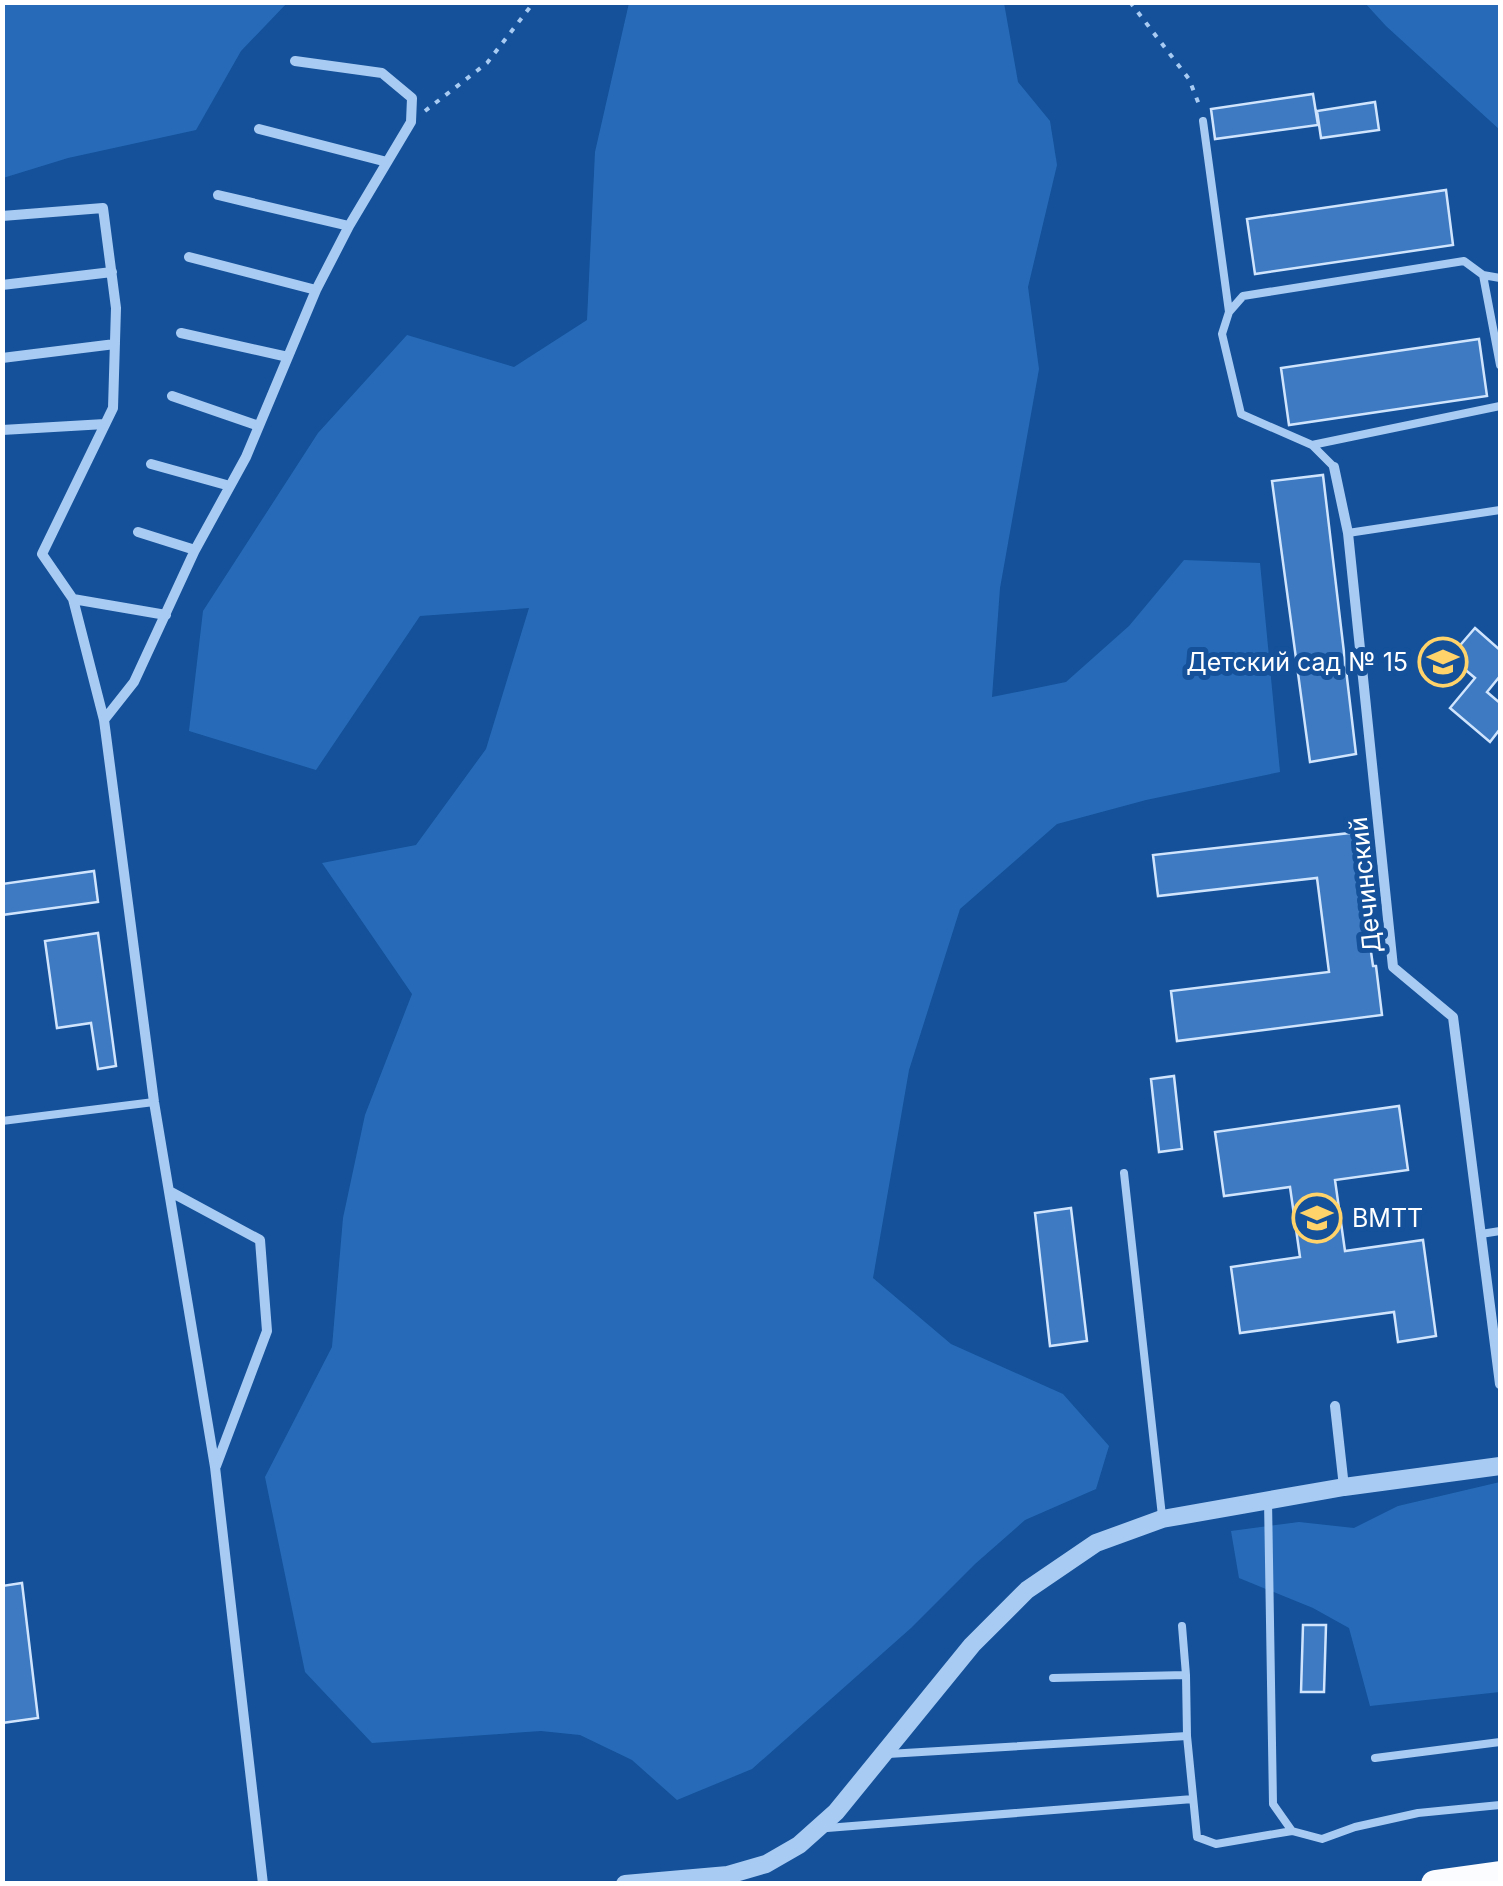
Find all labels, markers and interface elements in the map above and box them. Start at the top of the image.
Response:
school or university icon: Детский сад № 15 [1417,636,1469,688]
place label: Детский сад № 15 [1186,647,1408,677]
street label: Дечинский [1343,815,1387,955]
school or university icon: ВМТТ [1291,1192,1343,1244]
place label: ВМТТ [1352,1203,1423,1233]

